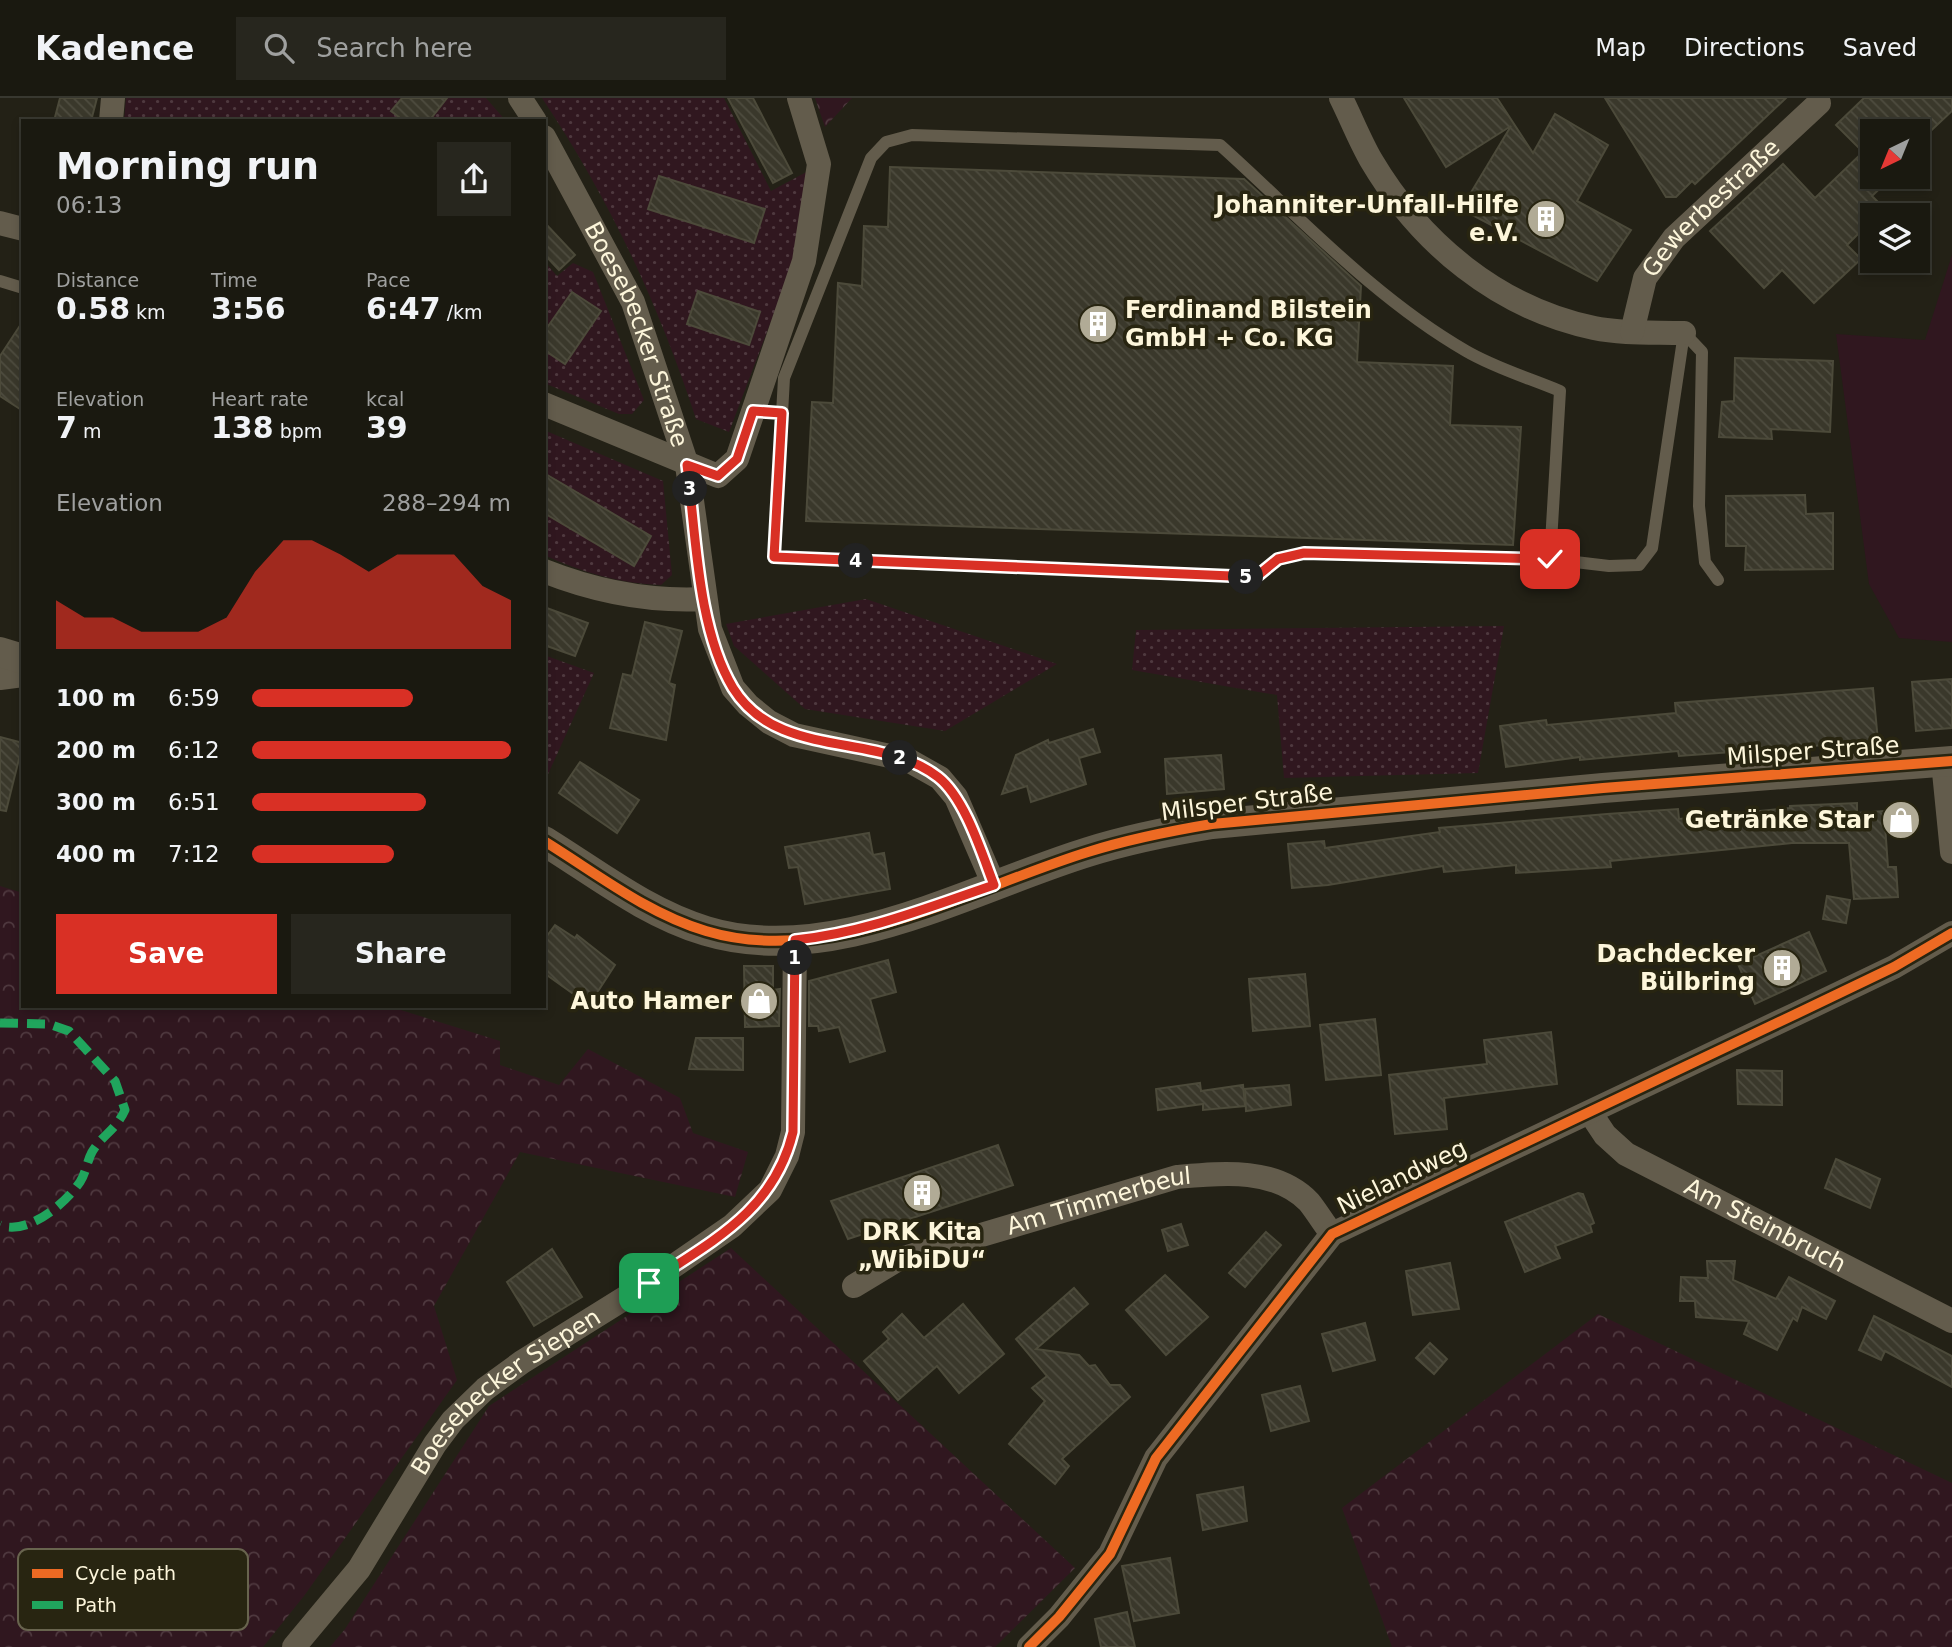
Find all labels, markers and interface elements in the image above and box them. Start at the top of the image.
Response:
search box [236,17,726,80]
text: Kadence [35,29,194,68]
icon: search [260,29,298,67]
text: Search here [316,33,472,63]
text: Map [1595,34,1646,62]
text: Directions [1684,34,1805,62]
text: Saved [1843,34,1917,62]
north arrow [1860,119,1930,189]
map controls [1860,119,1930,273]
street label: Gewerbestraße [1636,133,1785,283]
button: share [437,142,511,216]
text: Morning run [56,144,319,188]
place label: Johanniter-Unfall-Hilfe e.V. [1213,191,1519,247]
text: 06:13 [56,192,122,218]
building icon: Johanniter-Unfall-Hilfe e.V. [1525,198,1567,240]
button: layers [1860,203,1930,273]
street label: Boesebecker Straße [578,217,694,451]
text: Distance [56,269,139,291]
text: Time [211,269,258,291]
text: Pace [366,269,410,291]
text: 0.58 [56,291,130,326]
text: 3:56 [211,291,286,326]
text: 6:47 [366,291,441,326]
place label: Ferdinand Bilstein GmbH + Co. KG [1125,296,1372,352]
text: km [130,301,166,323]
text: /km [441,301,483,323]
building icon: Ferdinand Bilstein GmbH + Co. KG [1077,303,1119,345]
text: Elevation [56,388,144,410]
text: Heart rate [211,388,309,410]
text: kcal [366,388,404,410]
text: 7 [56,410,77,445]
text: 138 [211,410,274,445]
text: 39 [366,410,408,445]
text: m [77,420,101,442]
text: bpm [274,420,322,442]
pin: 3 [672,472,708,506]
text: 3 [683,477,696,499]
text: Elevation [56,490,163,516]
text: 288–294 m [382,490,511,516]
pin [1520,529,1580,589]
icon: check [1531,540,1569,578]
pin: 4 [838,544,874,578]
text: 4 [849,549,862,571]
pin: 5 [1228,560,1264,594]
text: 5 [1239,565,1252,587]
text: 100 m [56,685,136,711]
text: 6:59 [168,685,220,711]
street label: Milsper Straße [1726,731,1900,771]
text: 200 m [56,737,136,763]
text: 6:12 [168,737,220,763]
pin: 2 [883,740,918,776]
text: 2 [893,746,906,768]
street label: Milsper Straße [1159,778,1335,826]
text: 300 m [56,789,136,815]
text: 6:51 [168,789,220,815]
shop icon: Getränke Star [1880,799,1922,841]
place label: Getränke Star [1685,806,1874,834]
text: 400 m [56,841,136,867]
text: 7:12 [168,841,220,867]
button: Save [56,914,277,994]
button: Share [291,914,511,994]
pin: 1 [778,940,812,976]
place label: Dachdecker Bülbring [1596,940,1755,996]
text: 1 [788,946,801,968]
building icon: Dachdecker Bülbring [1761,947,1803,989]
shop icon: Auto Hamer [738,980,780,1022]
place label: Auto Hamer [571,987,732,1015]
street label: Nielandweg [1333,1134,1471,1220]
street label: Am Timmerbeul [1003,1162,1192,1241]
building icon: DRK Kita „WibiDU“ [901,1172,943,1214]
street label: Am Steinbruch [1680,1172,1851,1278]
place label: DRK Kita „WibiDU“ [858,1218,986,1274]
pin [619,1253,679,1313]
icon: arrive [630,1264,668,1302]
street label: Boesebecker Siepen [406,1303,606,1480]
legend [18,1549,248,1630]
text: Cycle path [75,1562,176,1584]
text: Path [75,1594,117,1616]

